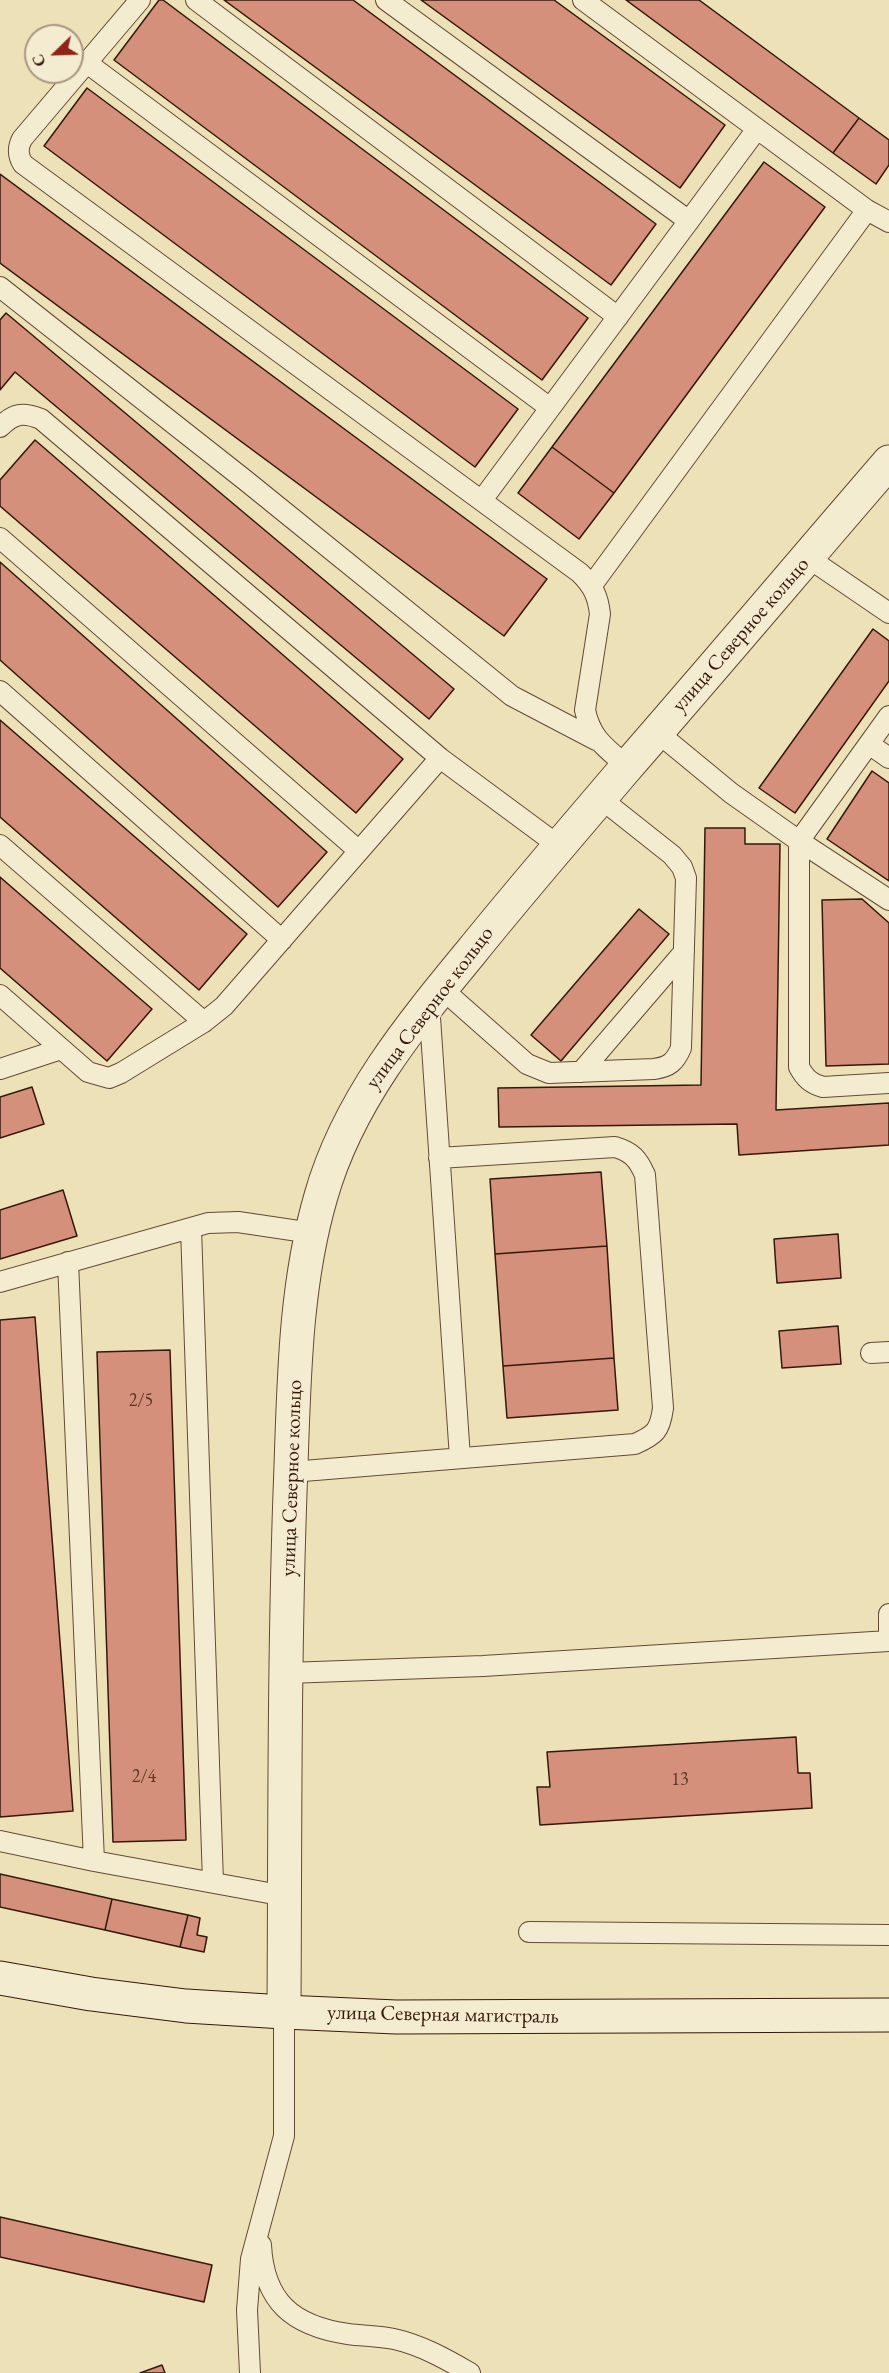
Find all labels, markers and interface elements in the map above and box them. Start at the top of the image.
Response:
north arrow [24,24,84,84]
text: С [27,51,51,70]
street label: улица Северное кольцо [667,552,815,718]
street label: улица Северное кольцо [361,922,499,1094]
street label: улица Северное кольцо [276,1379,308,1577]
house number: 2/5 [129,1390,153,1412]
house number: 2/4 [132,1766,156,1788]
house number: 13 [671,1769,689,1791]
street label: улица Северная магистраль [327,2000,559,2030]

